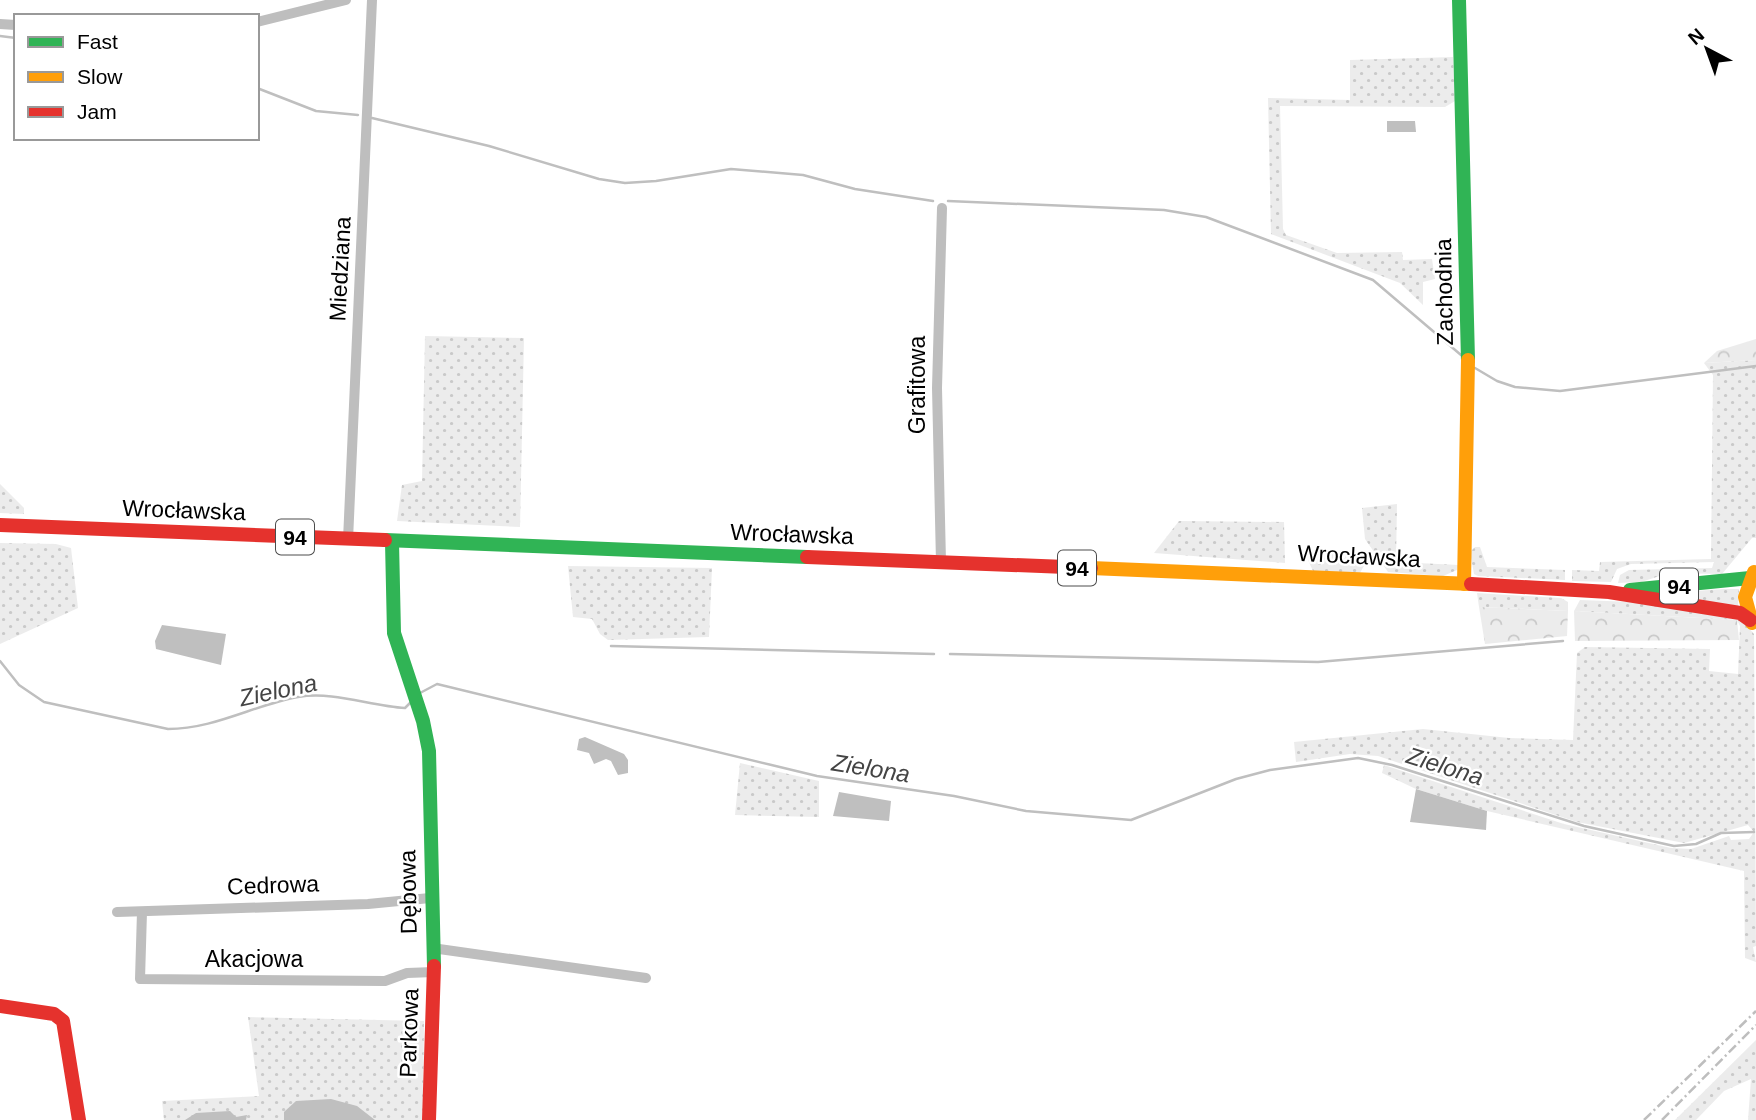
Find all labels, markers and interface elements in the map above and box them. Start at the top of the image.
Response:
legend [14,14,259,140]
north arrow [1672,14,1742,84]
text: N [1684,24,1708,49]
text: Fast [77,30,118,53]
text: Slow [77,65,123,88]
text: Jam [77,100,117,123]
street label: Miedziana [324,216,356,322]
street label: Zachodnia [1430,238,1458,346]
street label: Grafitowa [904,336,930,434]
street label: Wrocławska [122,495,246,525]
street label: Wrocławska [730,519,854,549]
road number: 94 [276,520,314,554]
street label: Wrocławska [1297,540,1422,572]
road number: 94 [1058,550,1096,586]
road number: 94 [1660,568,1698,604]
water label: Zielona [236,669,319,712]
water label: Zielona [1402,741,1487,790]
water label: Zielona [829,748,912,787]
street label: Dębowa [394,849,422,934]
street label: Cedrowa [227,870,320,900]
street label: Akacjowa [205,946,303,972]
street label: Parkowa [394,988,424,1078]

